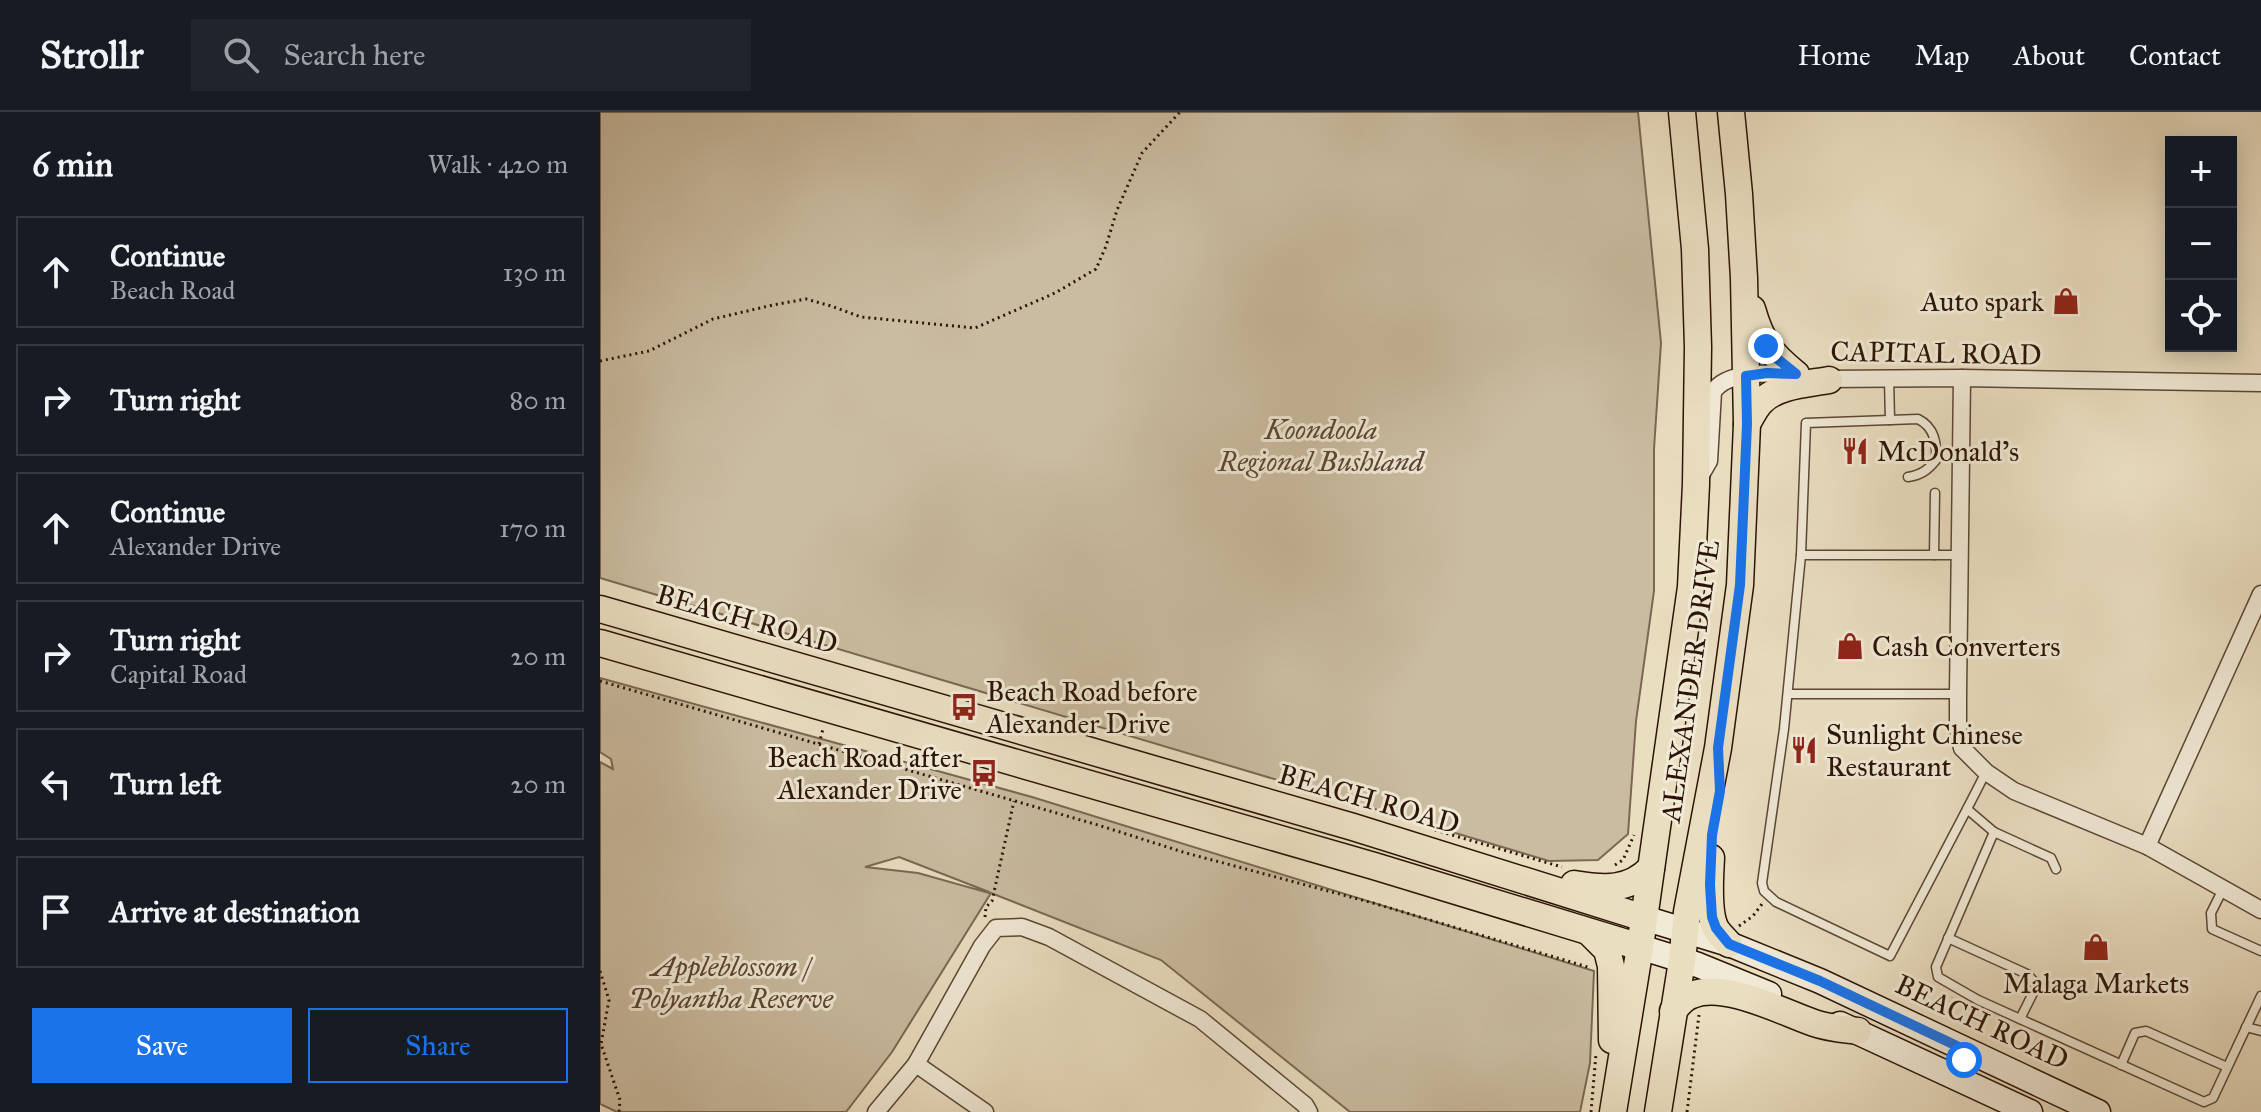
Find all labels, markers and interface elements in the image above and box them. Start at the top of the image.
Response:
search box [191,19,751,91]
text: Strollr [40,32,143,78]
icon: search [219,33,263,77]
text: Search here [283,37,425,73]
text: Home [1798,38,1871,73]
text: Map [1915,38,1969,73]
text: About [2013,38,2085,73]
text: Contact [2129,38,2221,73]
map controls [2165,136,2237,352]
button: + [2165,136,2237,208]
text: 6 min [32,144,113,185]
text: Walk · 420 m [428,148,568,180]
button: − [2165,208,2237,280]
text: Continue [110,238,225,274]
icon: ahead [34,250,78,294]
text: 130 m [503,256,566,288]
text: Beach Road [110,274,235,306]
button: locate [2165,280,2237,352]
place label: Auto spark [1920,284,2044,319]
shop icon: Auto spark [2051,286,2081,316]
route end [1748,328,1784,364]
street label: CAPITAL ROAD [1830,334,2042,372]
icon: right [34,378,78,422]
text: Turn right [110,382,241,418]
text: 80 m [510,384,566,416]
park label: Koondoola Regional Bushland [1217,412,1426,479]
place label: McDonald's [1877,434,2019,469]
restaurant icon: McDonald's [1840,436,1870,466]
text: Continue [110,494,225,530]
icon: ahead [34,506,78,550]
text: 170 m [499,512,566,544]
text: Alexander Drive [110,530,281,562]
street label: ALEXANDER DRIVE [1653,538,1727,825]
street label: BEACH ROAD [652,576,842,662]
text: Turn right [110,622,241,658]
place label: Cash Converters [1872,629,2060,664]
shop icon: Cash Converters [1835,631,1865,661]
icon: right [34,634,78,678]
text: 20 m [511,640,566,672]
text: Capital Road [110,658,247,690]
place label: Beach Road before Alexander Drive [985,674,1198,741]
bus stop icon: Beach Road before Alexander Drive [949,692,979,722]
place label: Sunlight Chinese Restaurant [1826,717,2023,784]
restaurant icon: Sunlight Chinese Restaurant [1789,735,1819,765]
place label: Beach Road after Alexander Drive [768,740,962,807]
street label: BEACH ROAD [1274,756,1464,842]
bus stop icon: Beach Road after Alexander Drive [969,758,999,788]
icon: left [34,762,78,806]
text: Turn left [110,766,221,802]
text: 20 m [511,768,566,800]
icon: arrive [34,890,78,934]
text: Arrive at destination [110,894,360,930]
shop icon: Malaga Markets [2081,932,2111,962]
park label: Appleblossom / Polyantha Reserve [629,949,834,1016]
place label: Malaga Markets [2003,966,2189,1001]
street label: BEACH ROAD [1890,967,2074,1077]
button: Save [32,1008,292,1083]
button: Share [308,1008,568,1083]
route start [1946,1042,1982,1078]

